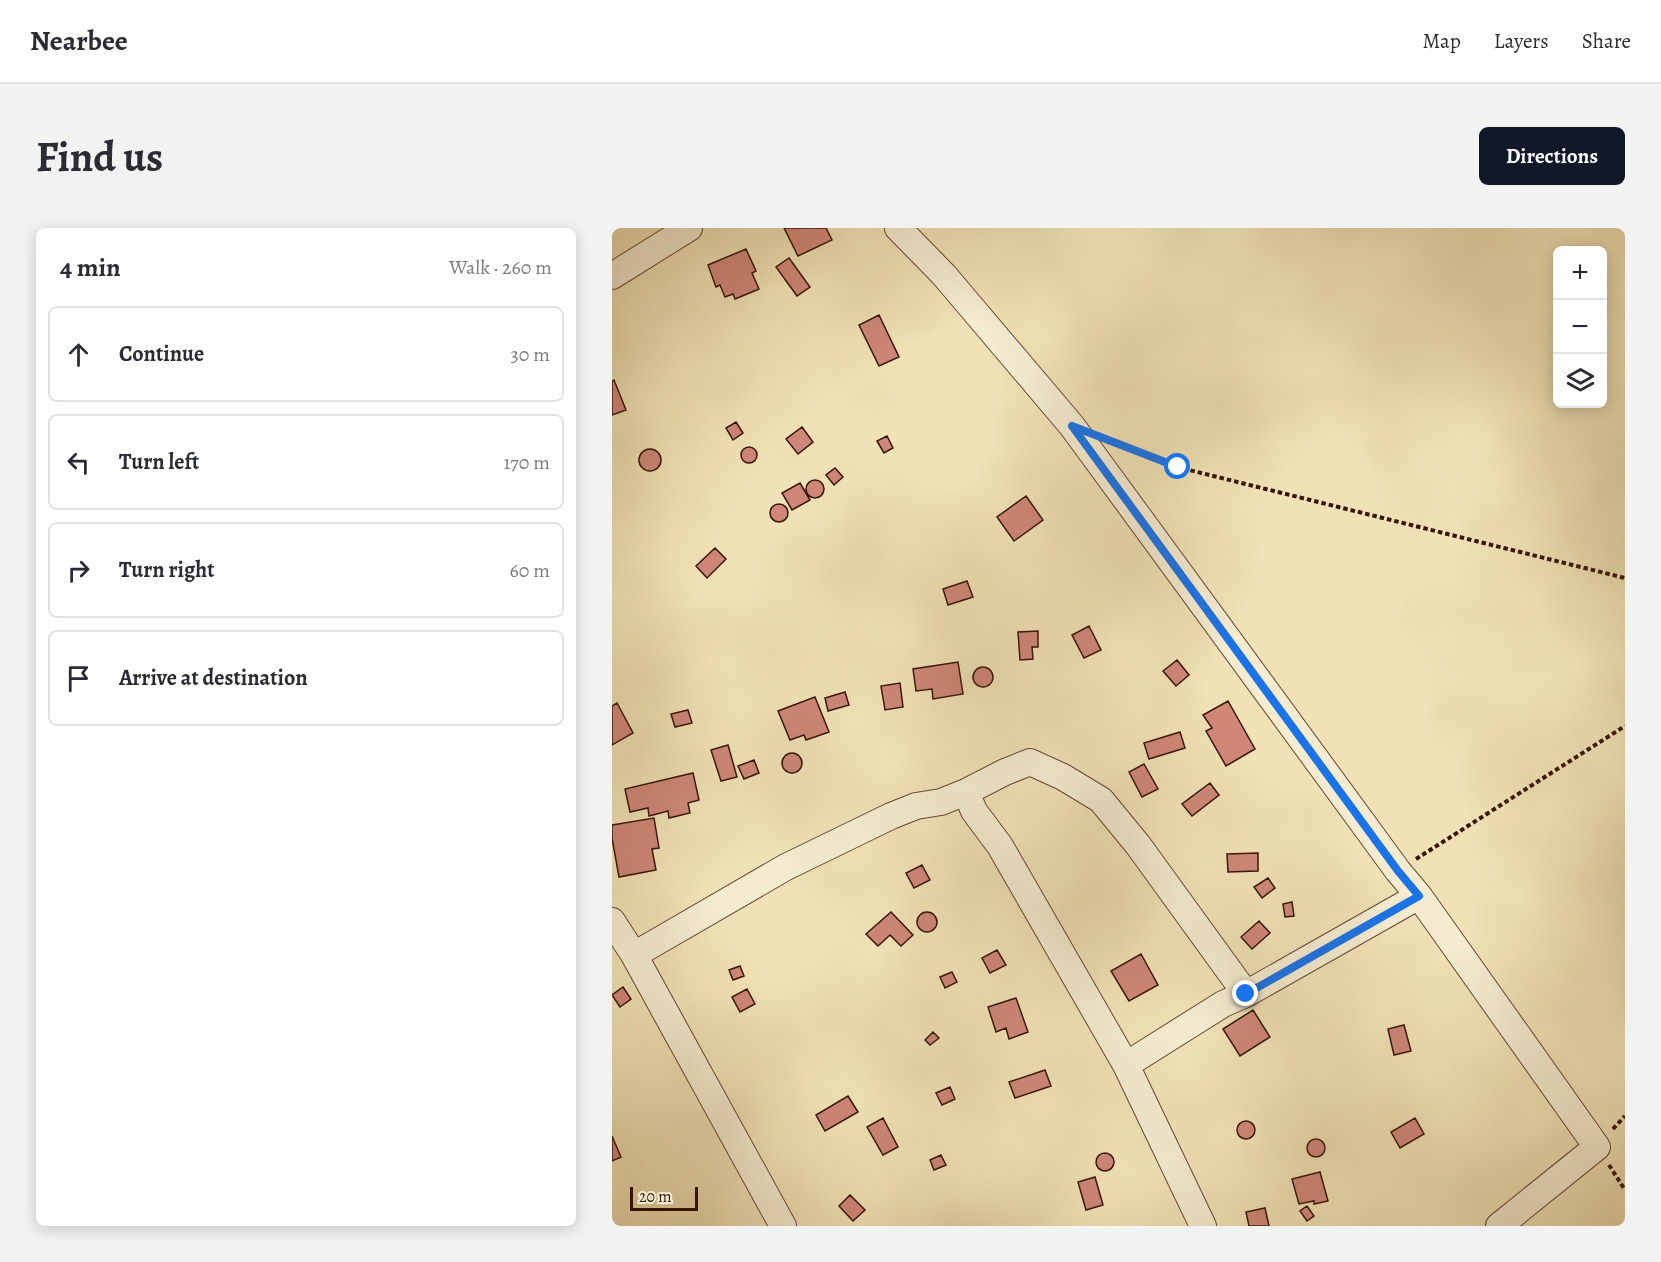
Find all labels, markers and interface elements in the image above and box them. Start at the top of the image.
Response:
text: Nearbee [30,22,128,60]
text: Map [1422,27,1461,55]
text: Layers [1494,27,1549,55]
text: Share [1582,27,1631,55]
button: Directions [1479,127,1625,185]
text: Find us [36,128,163,185]
map controls [1553,246,1607,408]
button: + [1553,246,1607,300]
text: 4 min [60,250,121,285]
text: Walk · 260 m [449,254,552,281]
button: − [1553,300,1607,354]
icon: ahead [62,338,95,371]
text: Continue [119,339,204,369]
text: 30 m [510,341,550,368]
button: layers [1553,354,1607,408]
icon: left [62,446,95,479]
text: Turn left [119,447,199,477]
text: 170 m [504,449,550,476]
route start [1164,453,1190,479]
icon: right [62,554,95,587]
text: Turn right [119,555,215,585]
text: 60 m [510,557,550,584]
icon: arrive [62,662,95,695]
text: Arrive at destination [119,663,308,693]
route end [1232,980,1258,1006]
scale bar [630,1184,698,1212]
text: 20 m [639,1186,672,1208]

